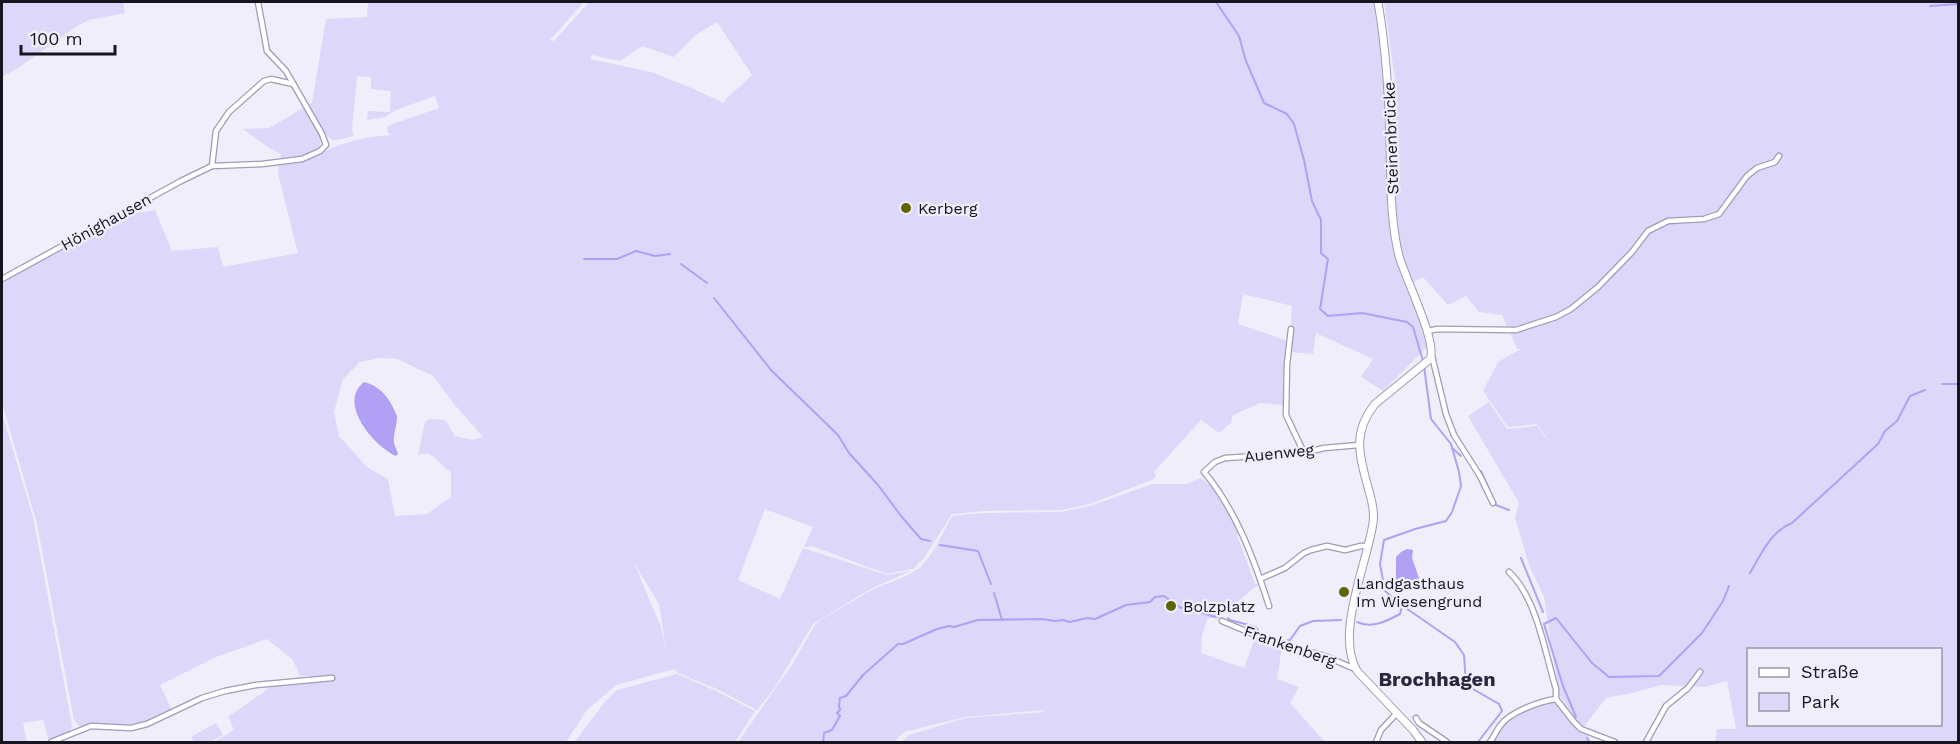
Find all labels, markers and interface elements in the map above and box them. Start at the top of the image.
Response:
scale bar [21,18,116,56]
text: 100 m [30,28,83,49]
street label: Steinenbrücke [1380,81,1402,195]
street label: Hönighausen [58,189,154,255]
place label: Kerberg [918,199,978,218]
marker: Kerberg [899,201,913,215]
street label: Auenweg [1243,440,1315,466]
place label: Landgasthaus Im Wiesengrund [1356,574,1482,611]
marker: Landgasthaus Im Wiesengrund [1337,585,1351,599]
place label: Bolzplatz [1183,597,1255,616]
marker: Bolzplatz [1164,599,1178,613]
street label: Frankenberg [1241,621,1339,671]
legend [1747,648,1942,726]
text: Straße [1801,661,1859,682]
district label: Brochhagen [1378,667,1496,691]
text: Park [1801,691,1840,712]

